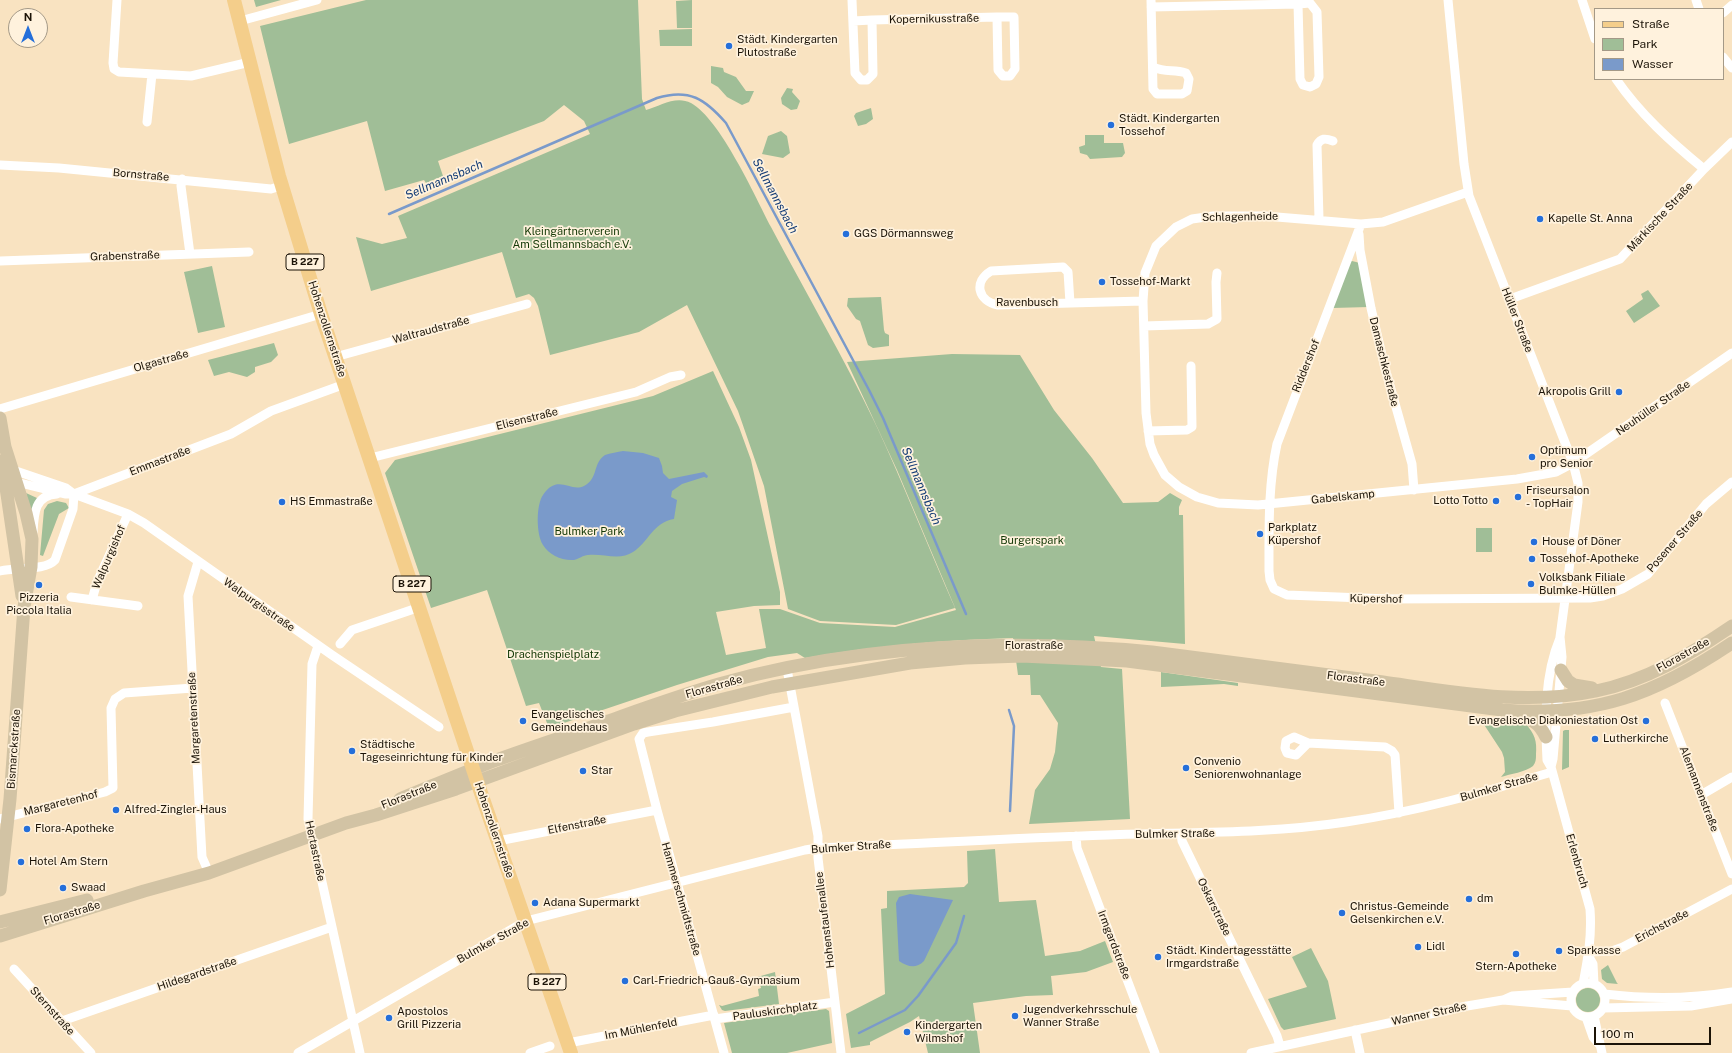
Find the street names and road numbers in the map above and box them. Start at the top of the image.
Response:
street label: Kopernikusstraße [889,12,979,26]
street label: Bornstraße [112,166,170,184]
street label: Märkische Straße [1624,180,1696,254]
street label: Schlagenheide [1202,210,1278,224]
street label: Grabenstraße [90,248,160,264]
road number: B 227 [286,254,324,270]
street label: Hohenzollernstraße [305,279,349,379]
street label: Hüller Straße [1499,286,1535,354]
street label: Ravenbusch [996,296,1058,310]
street label: Waltraudstraße [391,313,471,347]
street label: Damaschkestraße [1366,316,1402,408]
street label: Riddershof [1289,338,1323,394]
street label: Olgastraße [132,347,190,375]
street label: Neuhüller Straße [1613,378,1693,438]
street label: Elisenstraße [495,405,559,433]
street label: Emmastraße [128,443,192,479]
street label: Gabelskamp [1311,487,1375,507]
street label: Posener Straße [1644,507,1706,575]
street label: Walpurgishof [90,523,128,591]
street label: Walpurgisstraße [221,575,297,635]
road number: B 227 [393,576,431,592]
street label: Küpershof [1349,592,1403,606]
street label: Florastraße [1654,635,1712,675]
street label: Florastraße [1005,639,1063,653]
street label: Florastraße [1326,669,1386,689]
street label: Margaretenstraße [185,672,203,764]
street label: Florastraße [684,673,744,701]
street label: Bismarckstraße [5,709,23,789]
street label: Alemannenstraße [1677,744,1721,834]
street label: Bulmker Straße [1459,770,1539,804]
street label: Florastraße [379,778,439,812]
street label: Hohenzollernstraße [471,780,517,880]
street label: Margaretenhof [22,787,100,819]
street label: Elfenstraße [547,813,607,837]
street label: Hertastraße [302,819,328,883]
street label: Bulmker Straße [1135,827,1215,841]
street label: Erlenbruch [1563,832,1591,890]
street label: Bulmker Straße [811,838,891,856]
street label: Hammerschmidtstraße [658,841,704,957]
street label: Hohenstaufenallee [813,871,837,969]
street label: Oskarstraße [1194,876,1234,938]
street label: Florastraße [42,898,102,928]
street label: Erichstraße [1633,906,1691,946]
street label: Irmgardstraße [1095,909,1133,981]
street label: Bulmker Straße [455,916,531,966]
street label: Hildegardstraße [156,954,238,994]
road number: B 227 [528,974,566,990]
street label: Sternstraße [27,984,77,1038]
street label: Pauluskirchplatz [732,999,818,1023]
street label: Wanner Straße [1390,1000,1468,1028]
street label: Im Mühlenfeld [604,1016,678,1042]

